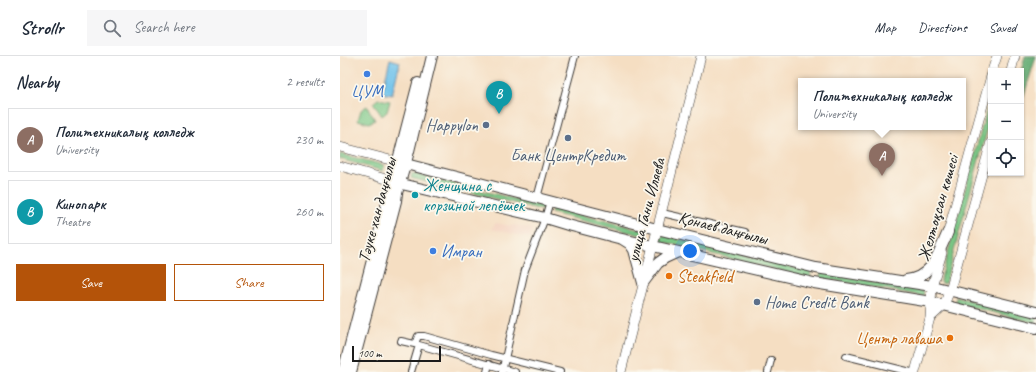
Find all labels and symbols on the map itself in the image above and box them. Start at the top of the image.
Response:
marker: ЦУМ [362,69,372,79]
place label: ЦУМ [351,81,385,102]
pin: B [486,81,512,114]
place label: Happylon [426,115,478,136]
marker: Happylon [481,120,491,130]
marker: Банк ЦентрКредит [563,133,573,143]
pin: A [869,143,895,176]
place label: Банк ЦентрКредит [510,145,627,166]
street label: Желтоқсан көшесі [913,151,964,264]
street label: Тәуке хан даңғылы [353,153,402,265]
street label: улица Гани Иляева [622,155,670,265]
place label: Женщина с корзиной лепёшек [423,175,526,216]
marker: Женщина с корзиной лепёшек [410,190,420,200]
street label: Қонаев даңғылы [676,207,772,250]
place label: Имран [441,241,483,262]
your location [680,241,700,261]
marker: Имран [428,246,438,256]
place label: Steakfield [677,266,735,287]
marker: Steakfield [664,271,674,281]
place label: Home Credit Bank [765,292,870,313]
marker: Home Credit Bank [752,297,762,307]
place label: Центр лаваша [856,328,944,349]
marker: Центр лаваша [945,333,955,343]
scale bar [352,344,441,363]

